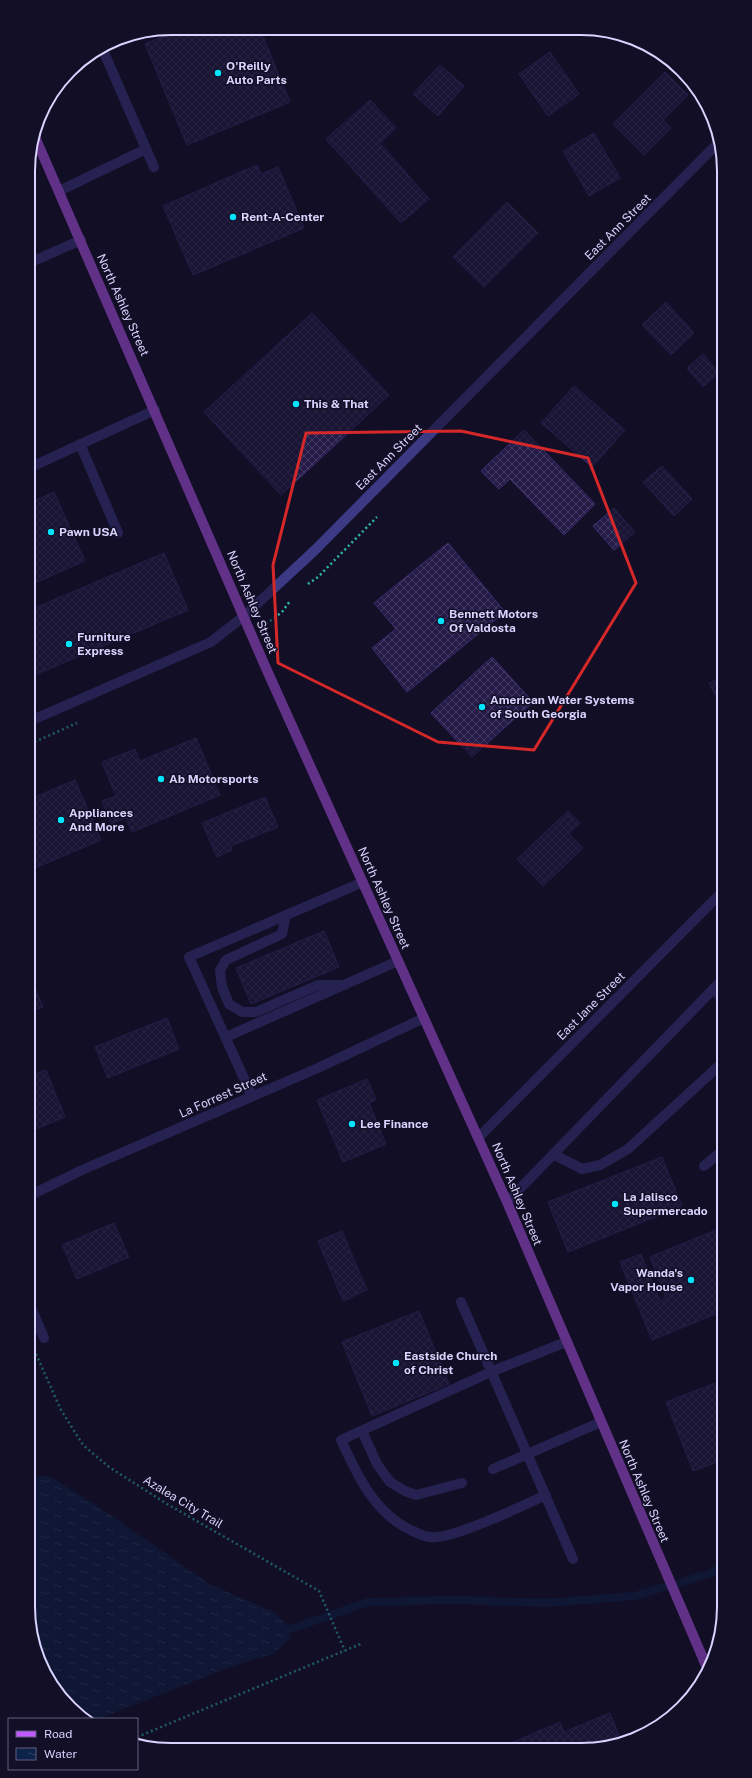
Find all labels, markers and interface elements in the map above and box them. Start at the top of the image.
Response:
place label: O'Reilly Auto Parts [226,59,287,87]
marker: O'Reilly Auto Parts [213,68,223,78]
street label: East Ann Street [582,191,654,263]
place label: Rent-A-Center [241,210,324,224]
marker: Rent-A-Center [228,212,238,222]
street label: North Ashley Street [94,252,152,359]
place label: This & That [304,397,369,411]
marker: This & That [291,399,301,409]
street label: East Ann Street [353,421,425,493]
place label: Pawn USA [59,525,118,539]
marker: Pawn USA [46,527,56,537]
street label: North Ashley Street [224,548,280,656]
place label: Bennett Motors Of Valdosta [449,607,538,635]
marker: Bennett Motors Of Valdosta [436,616,446,626]
place label: Furniture Express [77,630,131,658]
marker: Furniture Express [64,639,74,649]
place label: American Water Systems of South Georgia [490,693,634,721]
marker: American Water Systems of South Georgia [477,702,487,712]
place label: Ab Motorsports [169,772,259,786]
marker: Ab Motorsports [156,774,166,784]
place label: Appliances And More [69,806,133,834]
marker: Appliances And More [56,815,66,825]
street label: North Ashley Street [355,845,413,952]
street label: East Jane Street [554,969,628,1043]
street label: La Forrest Street [177,1069,269,1121]
place label: Lee Finance [360,1117,428,1131]
marker: Lee Finance [347,1119,357,1129]
street label: North Ashley Street [489,1140,545,1248]
place label: La Jalisco Supermercado [623,1190,708,1218]
marker: La Jalisco Supermercado [610,1199,620,1209]
place label: Wanda's Vapor House [610,1266,683,1294]
marker: Wanda's Vapor House [686,1275,696,1285]
place label: Eastside Church of Christ [404,1349,497,1377]
marker: Eastside Church of Christ [391,1358,401,1368]
street label: North Ashley Street [616,1437,672,1545]
street label: Azalea City Trail [141,1473,226,1531]
legend [8,1718,138,1770]
text: Road [44,1727,72,1741]
text: Water [44,1747,78,1761]

